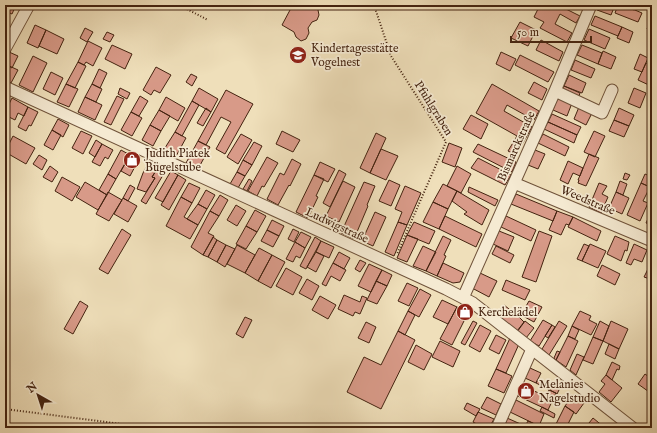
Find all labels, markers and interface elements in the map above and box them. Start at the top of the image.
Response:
scale bar [511,18,591,44]
text: 50 m [517,25,539,40]
place label: Kindertagesstätte Vogelnest [310,41,399,70]
school or university icon: Kindertagesstätte Vogelnest [288,45,308,65]
street label: Pfuhlgraben [411,78,457,139]
street label: Bismarckstraße [494,108,539,184]
place label: Judith Piatek Bügelstube [143,146,210,175]
shop icon: Judith Piatek Bügelstube [122,150,142,170]
street label: Weedstraße [558,182,618,219]
street label: Ludwigstraße [303,204,371,247]
shop icon: Kerchelädel [455,302,475,322]
place label: Kerchelädel [478,305,538,320]
north arrow [18,375,58,415]
place label: Melanies Nagelstudio [539,377,601,406]
text: N [23,379,41,397]
shop icon: Melanies Nagelstudio [516,381,536,401]

